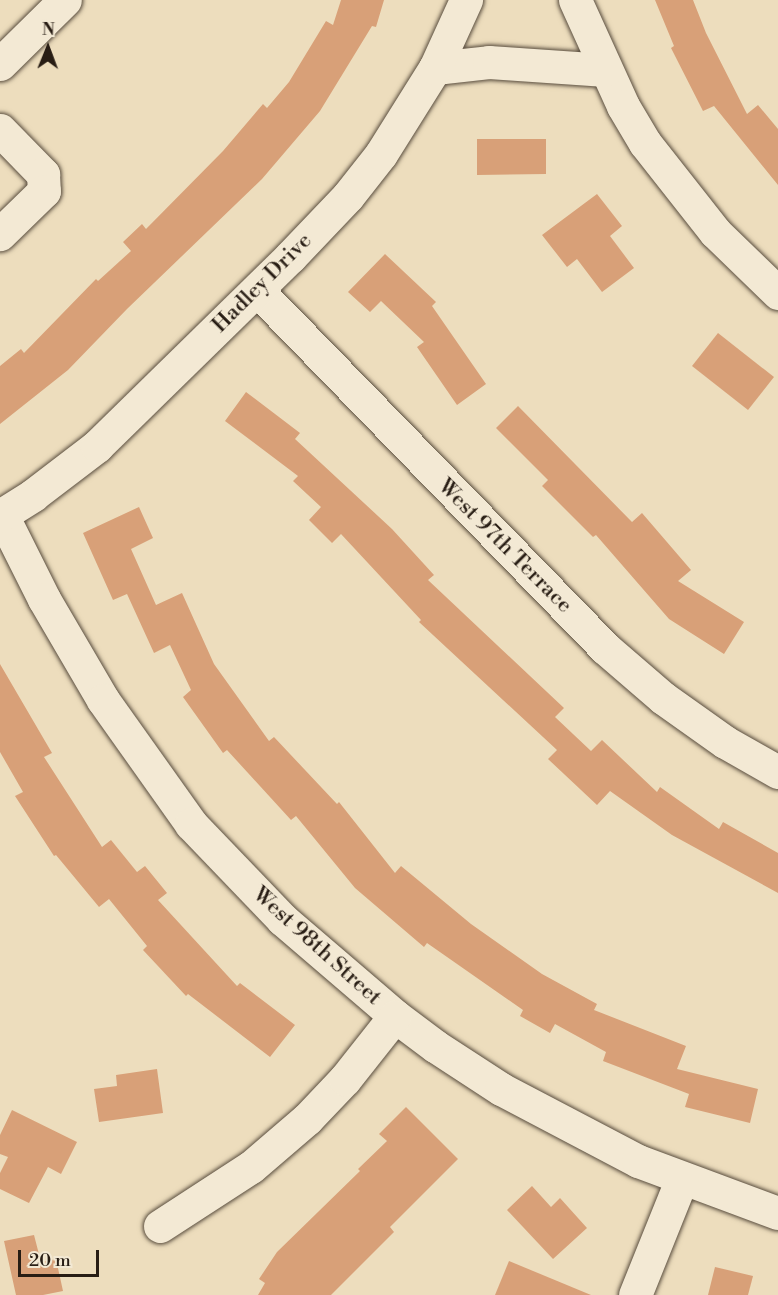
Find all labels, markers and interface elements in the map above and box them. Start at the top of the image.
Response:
north arrow [18,18,78,78]
text: N [42,20,55,40]
street label: Hadley Drive [207,228,317,338]
street label: West 97th Terrace [432,473,578,619]
street label: West 98th Street [247,881,387,1011]
scale bar [21,1238,102,1276]
text: 20 m [29,1249,71,1272]

